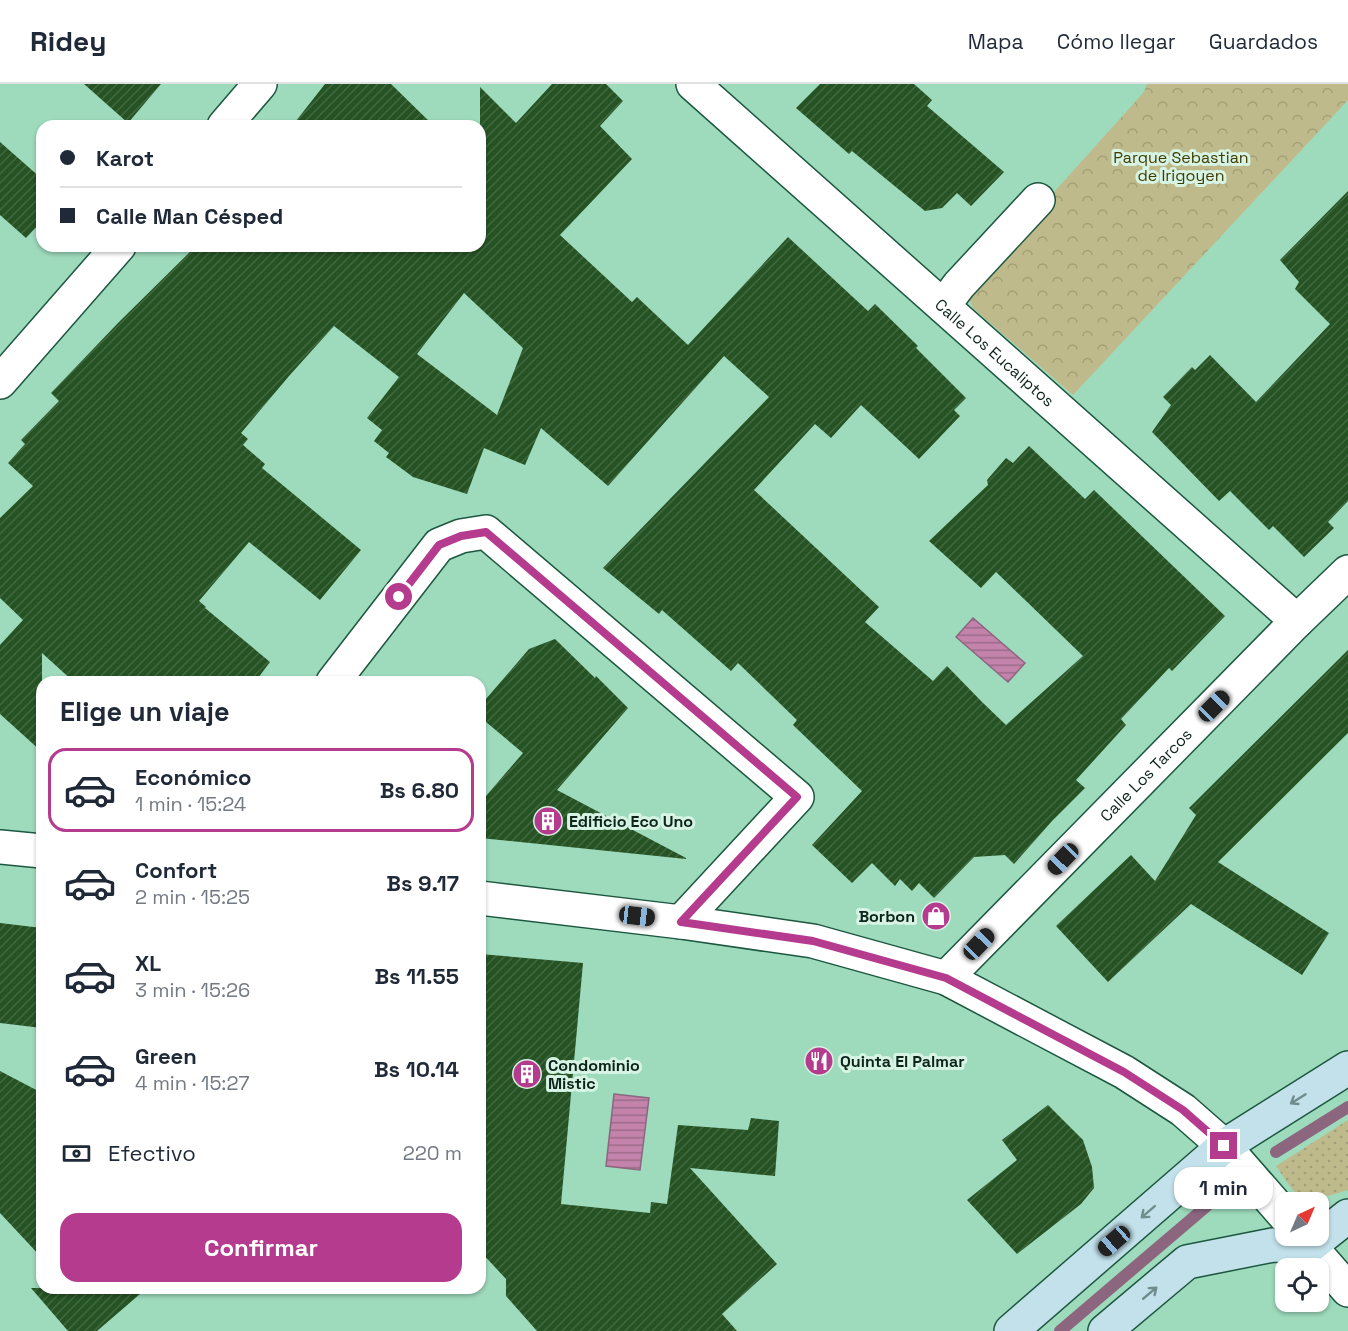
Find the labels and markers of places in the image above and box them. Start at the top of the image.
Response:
building icon: Edificio Eco Uno [532,805,564,837]
place label: Edificio Eco Uno [569,811,693,832]
shop icon: Borbon [920,900,952,932]
place label: Borbon [858,906,915,927]
restaurant icon: Quinta El Palmar [803,1045,835,1077]
place label: Quinta El Palmar [840,1051,965,1072]
place label: Condominio Mistic [548,1055,640,1094]
building icon: Condominio Mistic [511,1058,543,1090]

